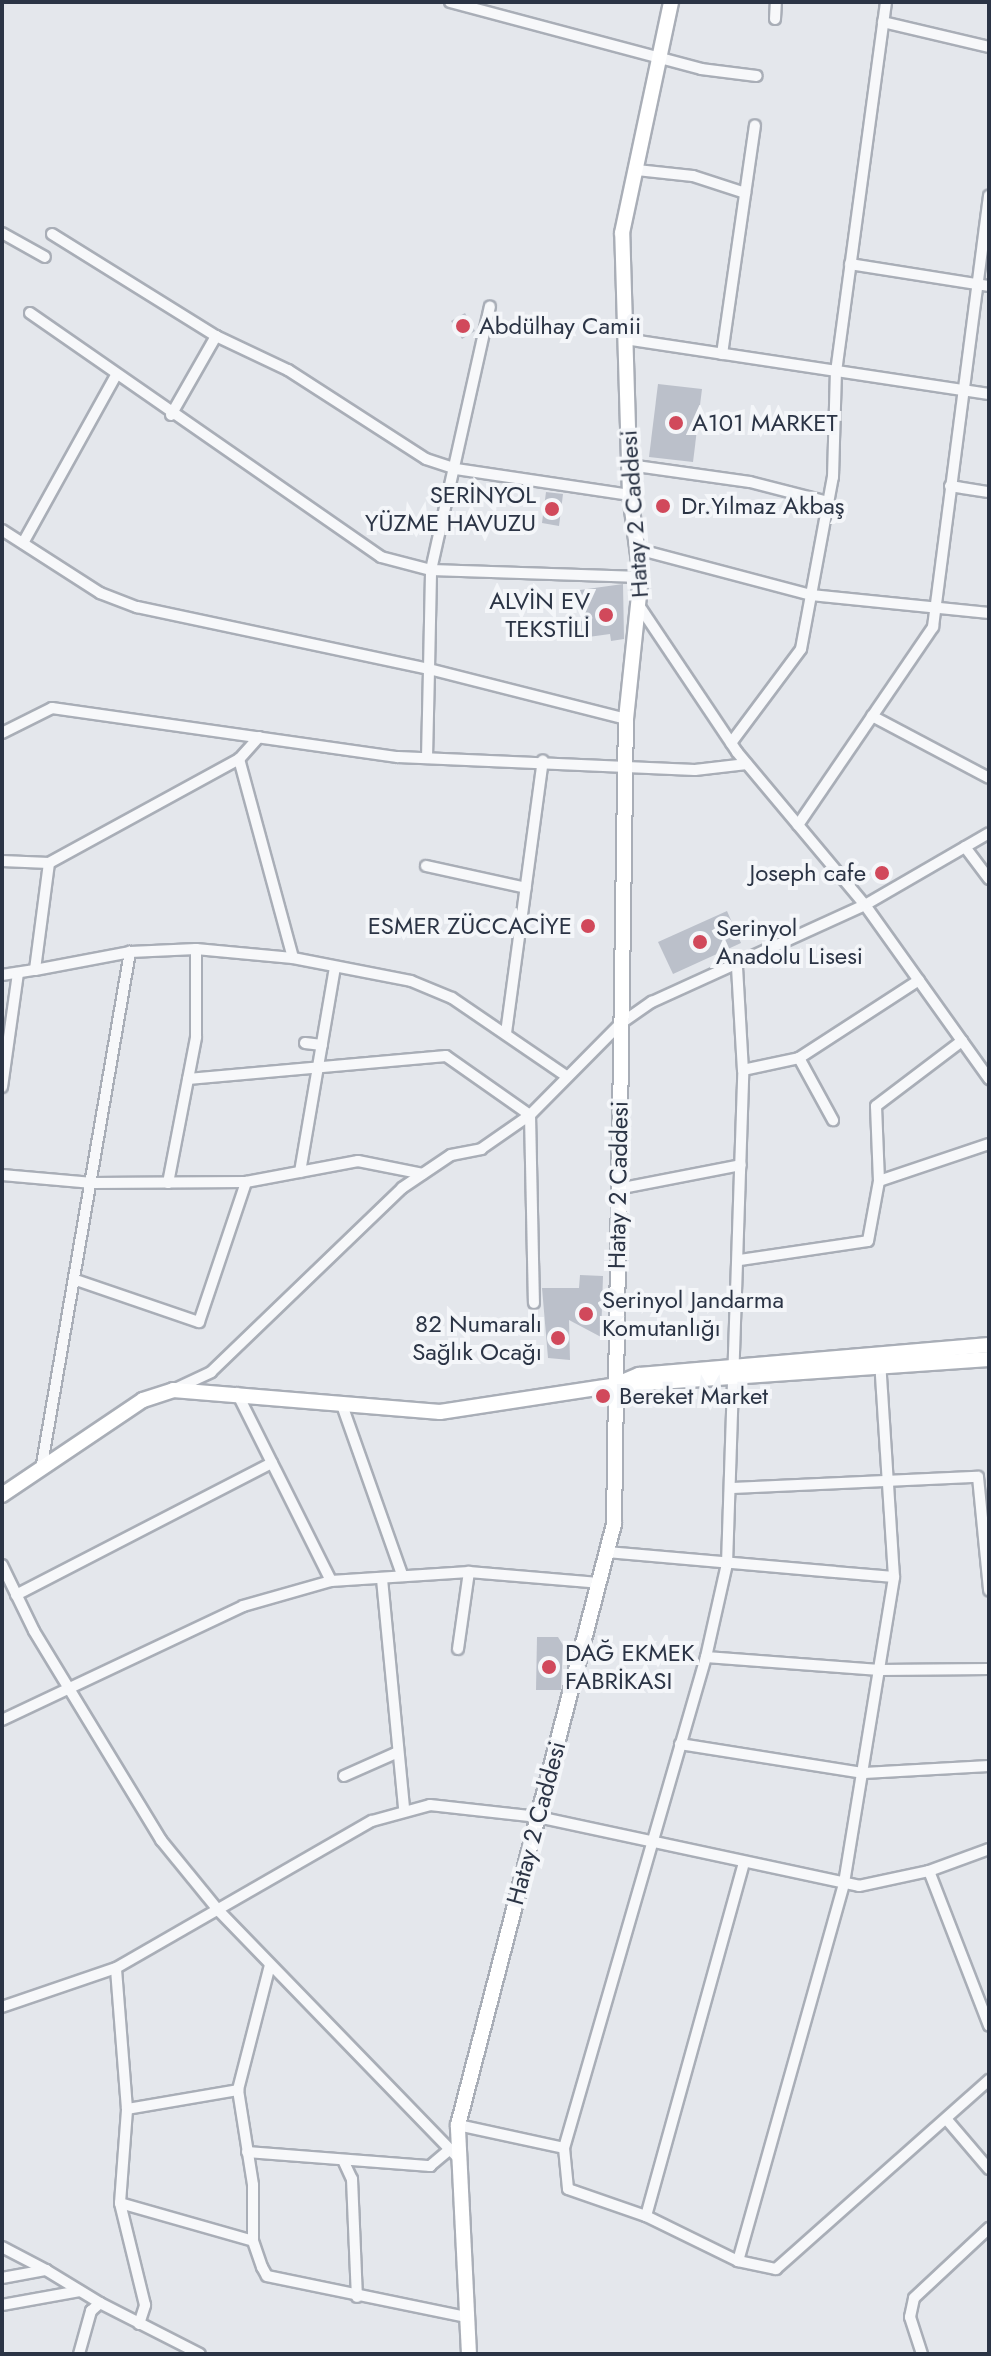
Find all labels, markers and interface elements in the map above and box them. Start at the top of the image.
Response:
place label: Abdülhay Camii [479,312,641,340]
marker: Abdülhay Camii [454,317,472,335]
place label: A101 MARKET [692,409,838,437]
marker: A101 MARKET [667,414,685,432]
street label: Hatay 2 Caddesi [614,429,654,599]
place label: SERİNYOL YÜZME HAVUZU [365,481,536,537]
place label: Dr.Yılmaz Akbaş [681,492,844,520]
marker: Dr.Yılmaz Akbaş [652,495,674,517]
marker: SERİNYOL YÜZME HAVUZU [543,500,561,518]
place label: ALVİN EV TEKSTİLİ [489,587,590,643]
marker: ALVİN EV TEKSTİLİ [597,606,615,624]
place label: Joseph cafe [749,859,866,887]
marker: Joseph cafe [873,864,891,882]
place label: ESMER ZÜCCACİYE [368,912,572,940]
place label: Serinyol Anadolu Lisesi [716,914,863,970]
marker: ESMER ZÜCCACİYE [579,917,597,935]
marker: Serinyol Anadolu Lisesi [691,933,709,951]
street label: Hatay 2 Caddesi [602,1101,634,1269]
place label: Serinyol Jandarma Komutanlığı [602,1286,784,1342]
marker: Serinyol Jandarma Komutanlığı [577,1305,595,1323]
place label: 82 Numaralı Sağlık Ocağı [412,1310,542,1366]
marker: 82 Numaralı Sağlık Ocağı [549,1329,567,1347]
place label: Bereket Market [619,1382,768,1410]
marker: Bereket Market [594,1387,612,1405]
place label: DAĞ EKMEK FABRİKASI [565,1639,694,1695]
marker: DAĞ EKMEK FABRİKASI [540,1658,558,1676]
street label: Hatay 2 Caddesi [500,1738,572,1908]

